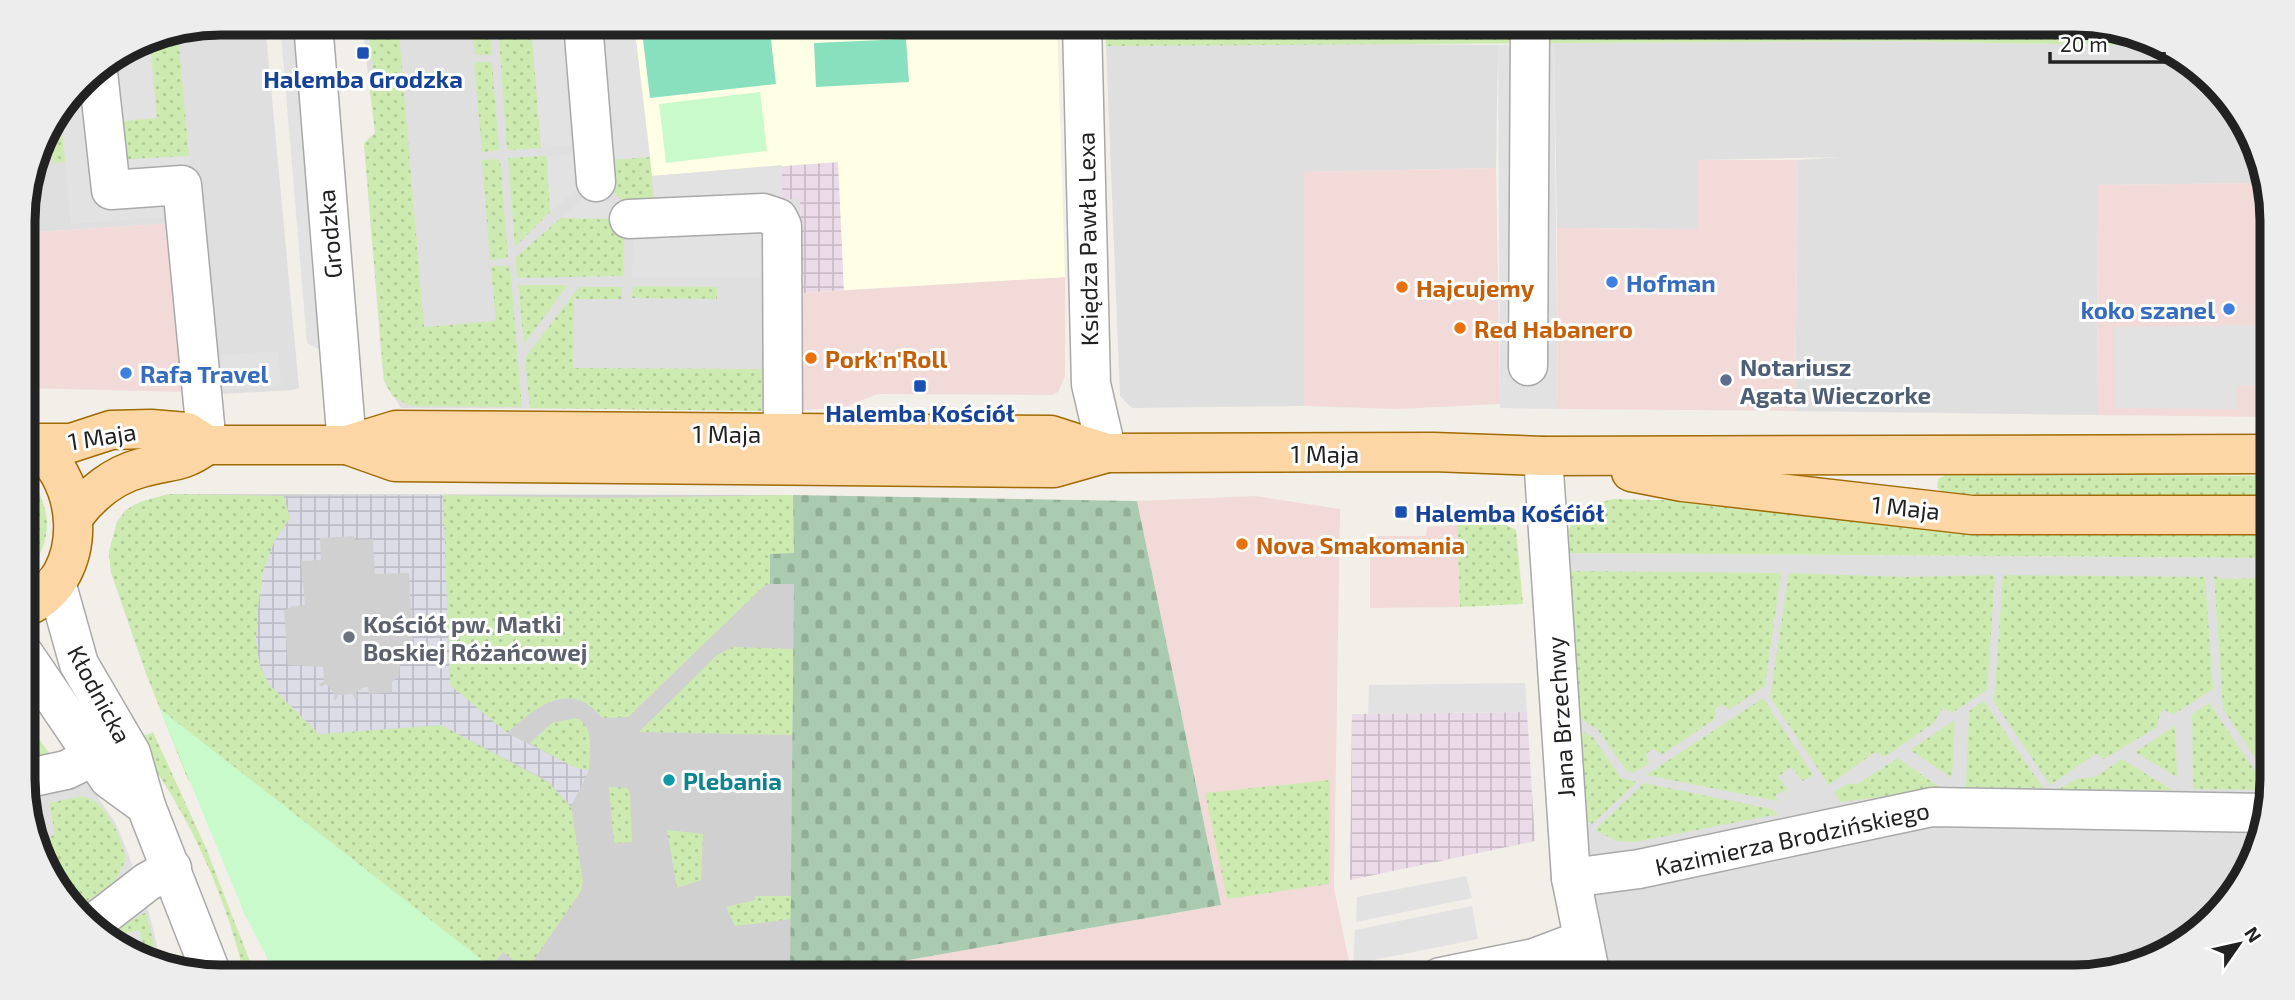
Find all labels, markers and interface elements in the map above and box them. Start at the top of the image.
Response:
scale bar [2050,21,2164,65]
text: 20 m [2060,31,2108,56]
marker: Halemba Grodzka [355,45,371,61]
place label: Halemba Grodzka [263,64,463,93]
street label: Księdza Pawła Lexa [1071,132,1103,346]
street label: Grodzka [311,188,347,280]
place label: Hofman [1626,268,1716,297]
place label: Hajcujemy [1416,273,1535,302]
marker: Hofman [1604,274,1620,290]
marker: Hajcujemy [1394,279,1410,295]
place label: koko szanel [2081,295,2215,324]
marker: koko szanel [2221,301,2237,317]
place label: Red Habanero [1474,314,1633,343]
marker: Red Habanero [1452,320,1468,336]
place label: Pork'n'Roll [825,344,947,373]
marker: Pork'n'Roll [803,350,819,366]
place label: Notariusz Agata Wieczorke [1740,352,1931,409]
place label: Rafa Travel [140,359,268,388]
marker: Rafa Travel [118,365,134,381]
marker: Notariusz Agata Wieczorke [1718,372,1734,388]
marker: Halemba Kościół [912,378,928,394]
place label: Halemba Kościół [825,398,1015,427]
street label: 1 Maja [66,416,138,456]
street label: 1 Maja [693,419,761,448]
street label: 1 Maja [1291,439,1359,468]
street label: 1 Maja [1871,489,1941,525]
place label: Halemba Kośćiół [1415,498,1605,527]
marker: Halemba Kośćiół [1393,504,1409,520]
place label: Nova Smakomania [1256,530,1465,559]
marker: Nova Smakomania [1234,536,1250,552]
place label: Kościół pw. Matki Boskiej Różańcowej [363,609,588,666]
marker: Kościół pw. Matki Boskiej Różańcowej [341,629,357,645]
street label: Jana Brzechwy [1540,635,1580,799]
street label: Kłodnicka [62,640,138,748]
place label: Plebania [683,766,782,795]
marker: Plebania [661,772,677,788]
street label: Kazimierza Brodzińskiego [1652,795,1932,881]
north arrow [2204,909,2274,979]
text: N [2240,922,2267,946]

